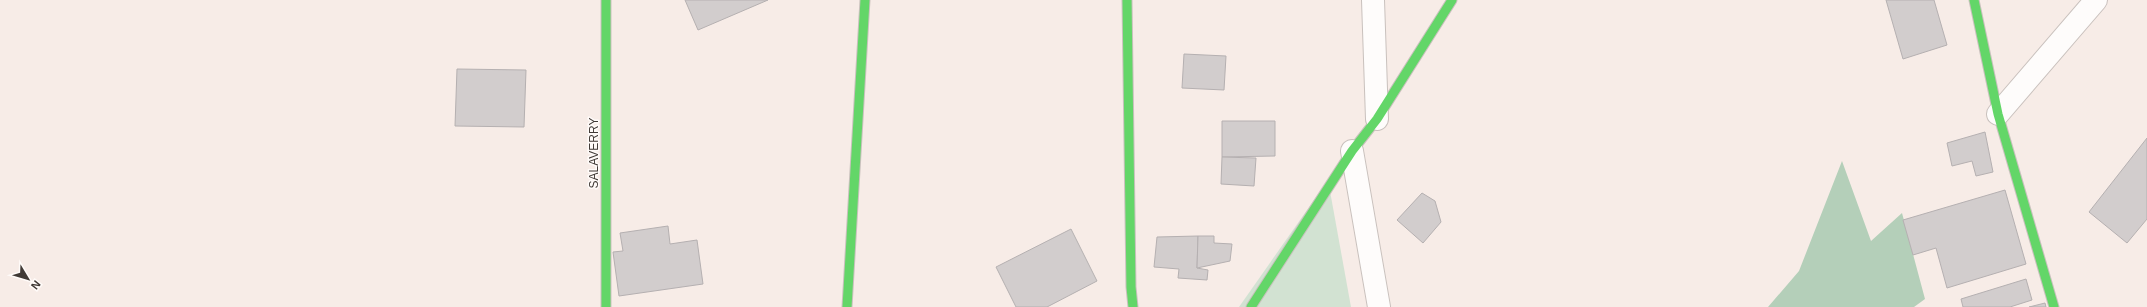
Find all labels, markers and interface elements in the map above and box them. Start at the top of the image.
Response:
street label: SALAVERRY [587,118,601,188]
north arrow [8,259,48,299]
text: N [29,278,43,292]

